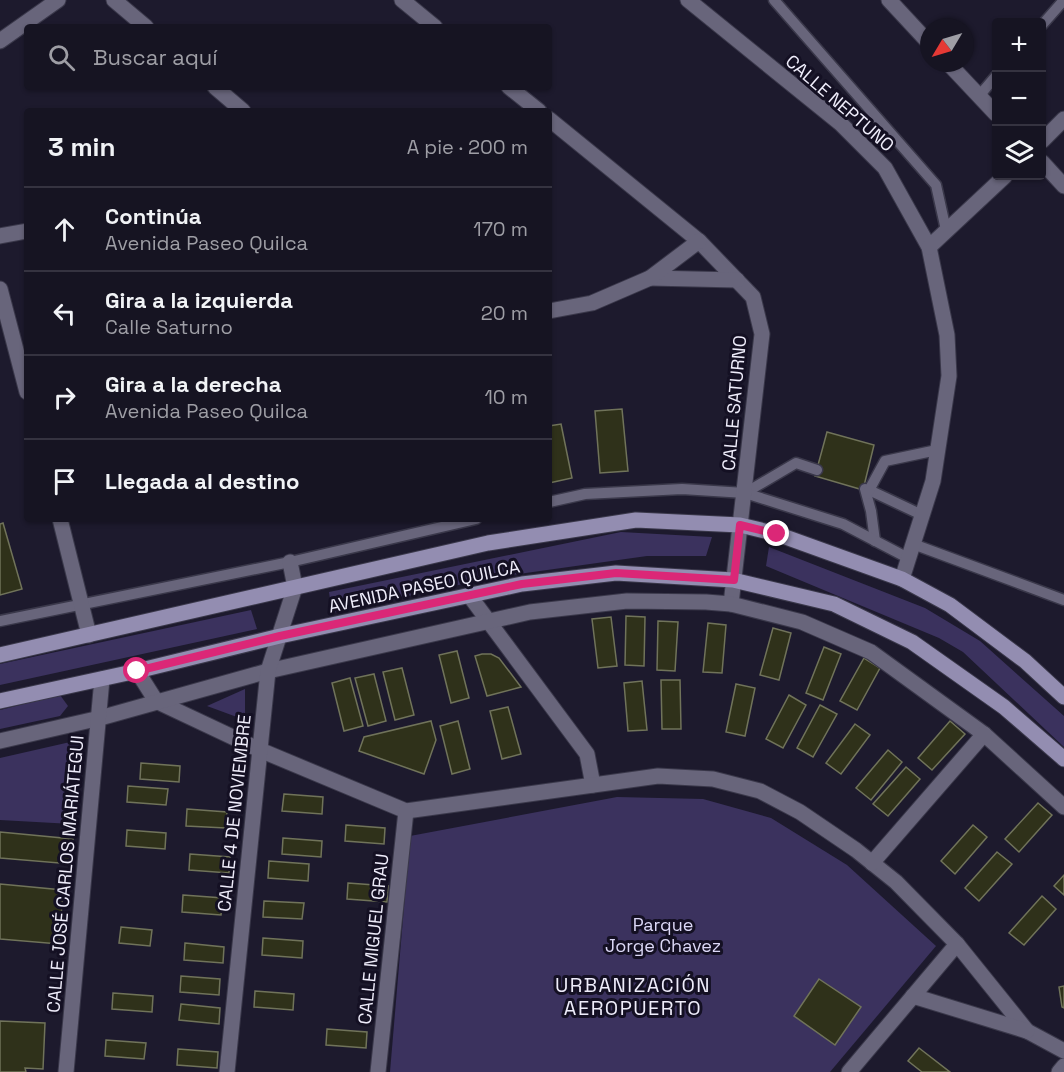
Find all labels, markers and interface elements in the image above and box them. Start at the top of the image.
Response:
north arrow [920,18,974,72]
map controls [992,18,1046,180]
button: + [992,18,1046,72]
search box [24,24,552,90]
icon: search [45,41,78,74]
text: Buscar aquí [93,43,218,71]
street label: CALLE NEPTUNO [781,49,899,157]
button: − [992,72,1046,126]
button: layers [992,126,1046,180]
text: 3 min [48,130,116,164]
text: A pie · 200 m [407,134,528,160]
text: Continúa [105,202,201,230]
icon: ahead [48,213,81,246]
text: 170 m [473,216,528,242]
text: Avenida Paseo Quilca [105,230,308,256]
text: Gira a la izquierda [105,286,293,314]
icon: left [48,297,81,330]
text: 20 m [481,300,528,326]
text: Calle Saturno [105,314,233,340]
street label: CALLE SATURNO [717,334,751,472]
text: Gira a la derecha [105,370,282,398]
icon: right [48,381,81,414]
text: 10 m [484,384,528,410]
text: Avenida Paseo Quilca [105,398,308,424]
icon: arrive [48,465,81,498]
text: Llegada al destino [105,467,299,495]
route end [763,520,789,546]
street label: AVENIDA PASEO QUILCA [326,554,522,618]
route start [123,657,149,683]
street label: CALLE 4 DE NOVIEMBRE [212,713,256,913]
street label: CALLE JOSÉ CARLOS MARIÁTEGUI [41,734,89,1014]
street label: CALLE MIGUEL GRAU [353,853,393,1025]
park label: Parque Jorge Chavez [605,913,721,957]
district label: URBANIZACIÓN AEROPUERTO [555,972,711,1021]

